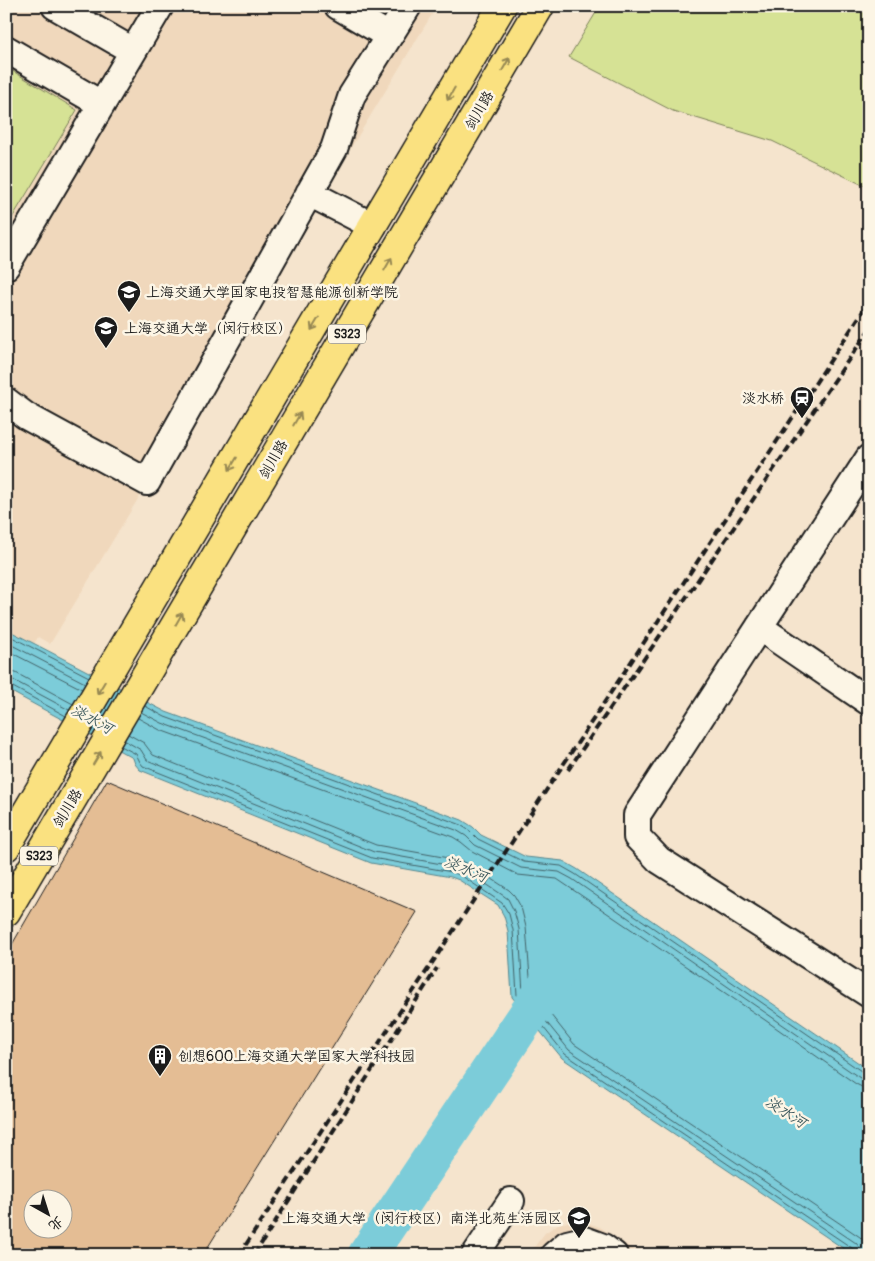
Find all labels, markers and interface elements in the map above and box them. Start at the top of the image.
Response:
one-way arrow [502,57,512,71]
one-way arrow [446,86,456,101]
street label: 剑川路 [462,88,497,133]
one-way arrow [384,257,394,271]
school or university icon: 上海交通大学国家电投智慧能源创新学院 [116,279,142,313]
place label: 上海交通大学国家电投智慧能源创新学院 [146,284,398,301]
school or university icon: 上海交通大学（闵行校区） [93,315,119,349]
one-way arrow [310,317,320,331]
place label: 上海交通大学（闵行校区） [124,320,292,337]
road number: S323 [328,324,366,344]
station icon: 淡水桥 [789,385,815,419]
place label: 淡水桥 [742,390,784,407]
one-way arrow [292,413,302,427]
street label: 剑川路 [256,437,291,482]
one-way arrow [227,457,237,471]
one-way arrow [174,613,184,627]
one-way arrow [95,680,105,694]
water label: 淡水河 [67,700,119,740]
one-way arrow [92,752,102,766]
street label: 剑川路 [49,786,86,831]
road number: S323 [20,846,58,866]
water label: 淡水河 [441,852,493,888]
building icon: 创想600上海交通大学国家大学科技园 [147,1043,173,1077]
place label: 创想600上海交通大学国家大学科技园 [178,1048,415,1065]
water label: 淡水河 [762,1092,812,1134]
north arrow [22,1188,72,1238]
school or university icon: 上海交通大学（闵行校区）南洋北苑生活园区 [566,1205,592,1239]
place label: 上海交通大学（闵行校区）南洋北苑生活园区 [282,1210,562,1227]
text: 北 [45,1213,67,1235]

